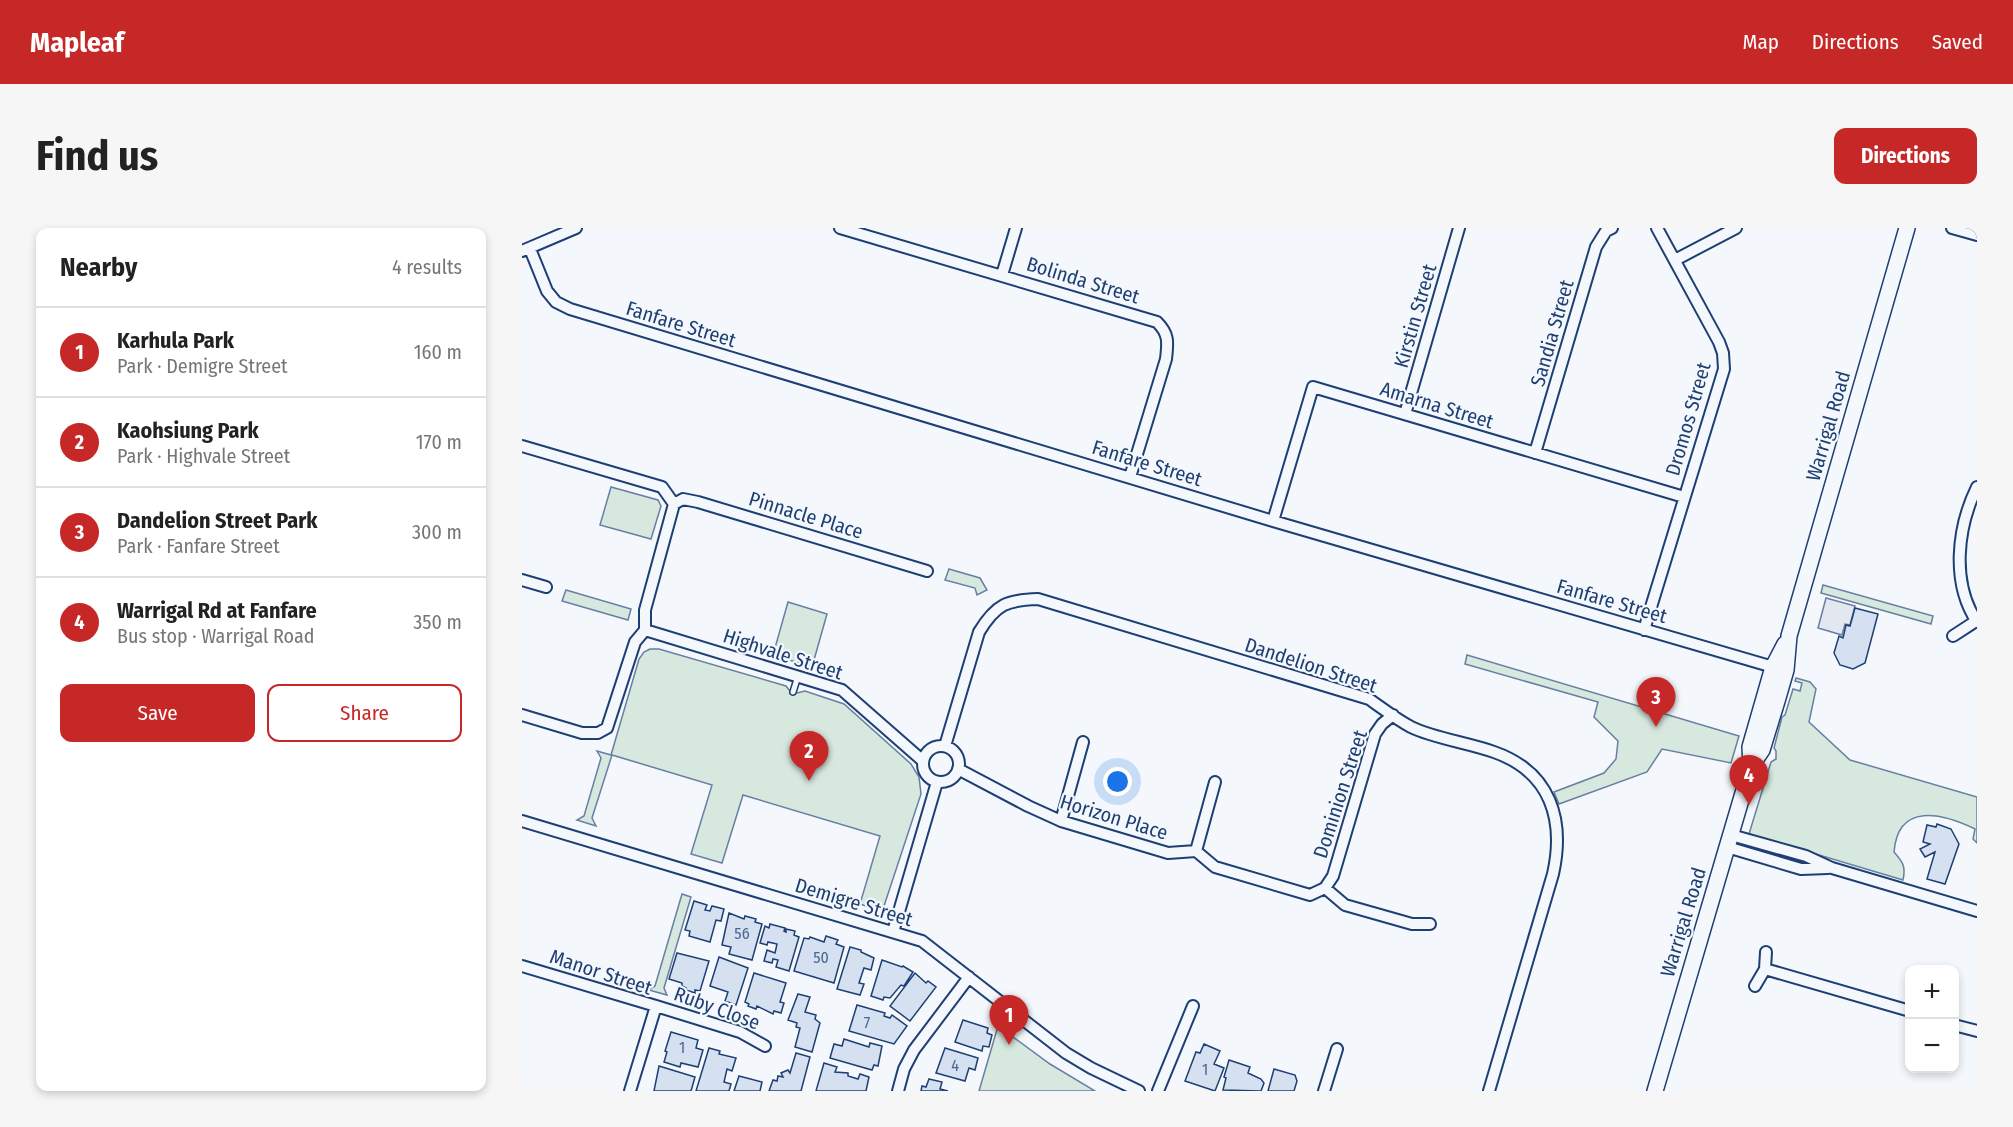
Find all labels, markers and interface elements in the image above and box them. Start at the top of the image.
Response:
text: Mapleaf [30,26,124,59]
text: Map [1742,29,1779,55]
text: Directions [1812,29,1899,55]
text: Saved [1932,29,1983,55]
button: Directions [1834,128,1977,184]
text: Find us [36,131,158,181]
street label: Bolinda Street [1024,251,1143,309]
text: Nearby [60,252,137,283]
text: 4 results [392,255,462,279]
street label: Kirstin Street [1389,261,1441,371]
street label: Sandia Street [1525,277,1579,389]
street label: Fanfare Street [623,296,739,352]
text: Karhula Park [117,327,234,354]
text: 1 [75,340,84,364]
text: 160 m [414,340,462,364]
text: Park · Demigre Street [117,354,288,378]
street label: Dromos Street [1660,359,1716,478]
street label: Warrigal Road [1801,368,1855,484]
street label: Amarna Street [1378,376,1497,434]
text: Kaohsiung Park [117,417,259,444]
text: 2 [75,430,84,454]
text: 170 m [416,430,462,454]
street label: Fanfare Street [1089,435,1205,491]
text: Park · Highvale Street [117,444,290,468]
street label: Pinnacle Place [746,486,866,544]
text: Dandelion Street Park [117,507,317,534]
text: 3 [75,520,84,544]
text: 300 m [412,520,462,544]
text: Park · Fanfare Street [117,534,280,558]
street label: Fanfare Street [1554,574,1670,628]
text: Warrigal Rd at Fanfare [117,597,317,624]
text: 4 [74,610,85,634]
text: 350 m [413,610,462,634]
street label: Highvale Street [720,623,846,685]
text: Bus stop · Warrigal Road [117,624,314,648]
street label: Dandelion Street [1242,632,1381,698]
pin: 3 [1636,678,1676,727]
button: Save [60,684,255,742]
button: Share [267,684,462,742]
street label: Dominion Street [1308,727,1372,861]
pin: 2 [790,732,828,781]
pin: 4 [1730,756,1768,805]
your location [1103,767,1132,796]
street label: Horizon Place [1057,789,1171,845]
street label: Warrigal Road [1655,864,1711,980]
street label: Demigre Street [792,873,916,931]
house number: 56 [734,924,750,943]
street label: Manor Street [547,944,656,1000]
house number: 50 [813,948,829,967]
map controls [1905,965,1959,1073]
button: + [1905,965,1959,1019]
street label: Ruby Close [671,981,763,1035]
pin: 1 [990,996,1028,1045]
house number: 7 [864,1013,871,1032]
button: − [1905,1019,1959,1073]
house number: 1 [679,1038,685,1057]
house number: 4 [951,1056,959,1075]
house number: 1 [1202,1060,1208,1079]

